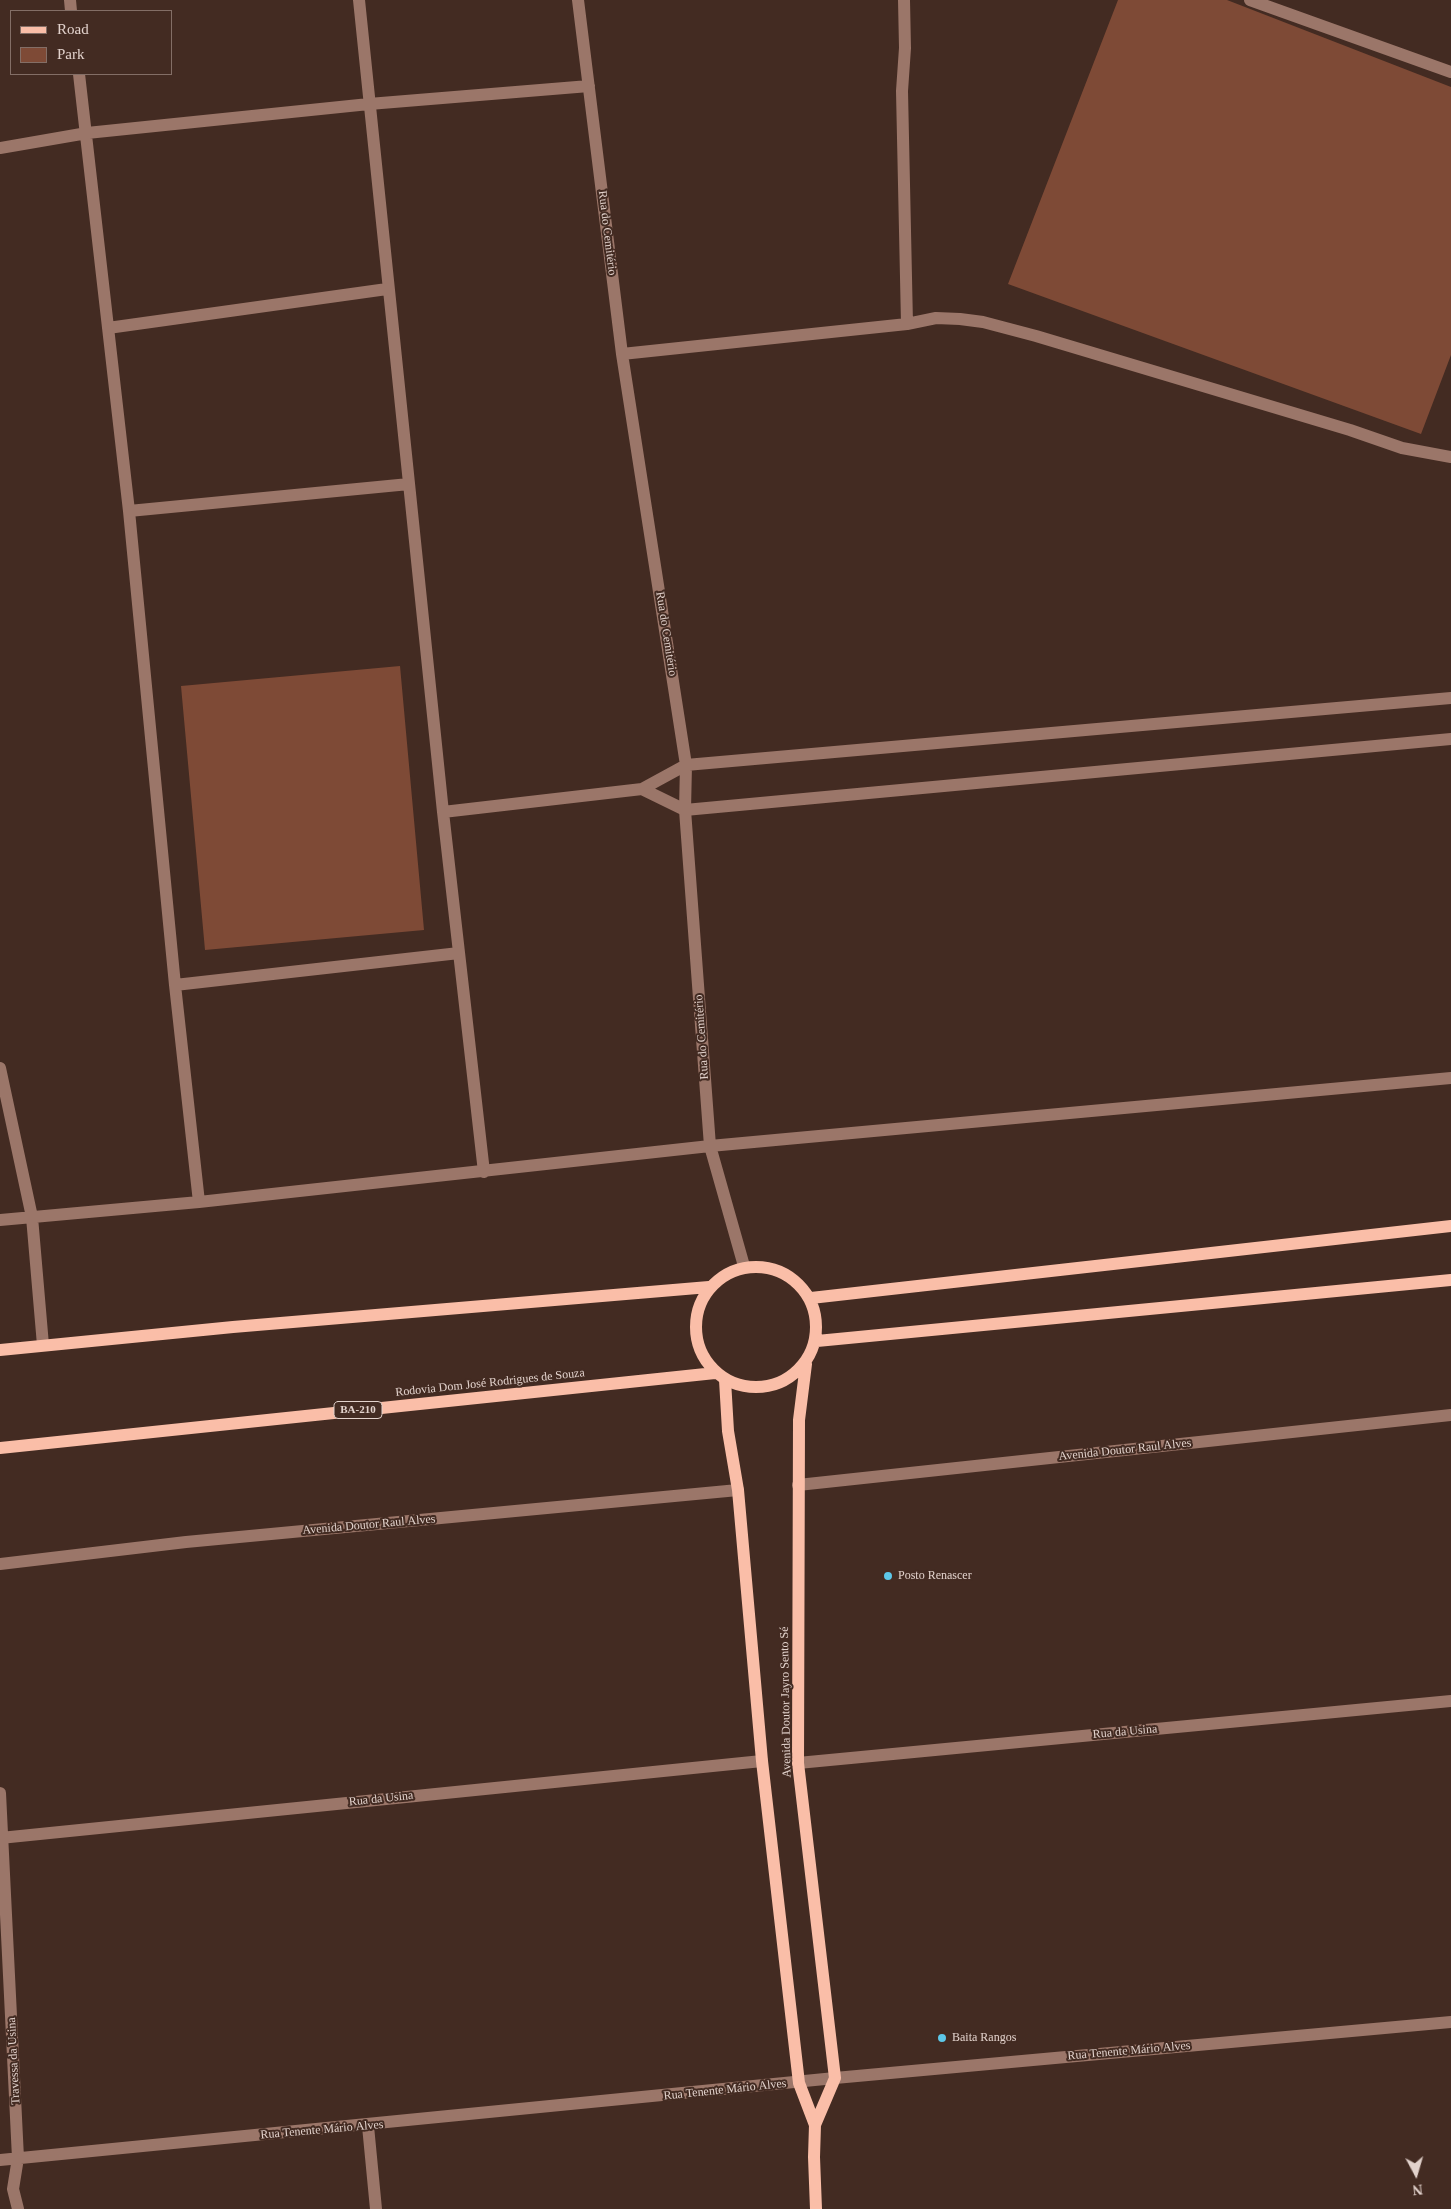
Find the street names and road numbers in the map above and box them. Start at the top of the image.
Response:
street label: Rua do Cemitério [595,190,619,276]
street label: Rua do Cemitério [652,591,680,677]
street label: Rua do Cemitério [692,994,712,1080]
street label: Rodovia Dom José Rodrigues de Souza [395,1366,585,1400]
road number: BA-210 [334,1402,382,1418]
street label: Avenida Doutor Raul Alves [1058,1436,1192,1464]
street label: Avenida Doutor Raul Alves [302,1512,436,1538]
street label: Avenida Doutor Jayro Sento Sé [777,1626,795,1778]
street label: Rua da Usina [1092,1722,1158,1742]
street label: Rua da Usina [348,1788,414,1810]
street label: Travessa da Usina [5,2017,23,2105]
street label: Rua Tenente Mário Alves [1067,2038,1191,2064]
street label: Rua Tenente Mário Alves [663,2076,787,2104]
street label: Rua Tenente Mário Alves [260,2117,384,2143]

